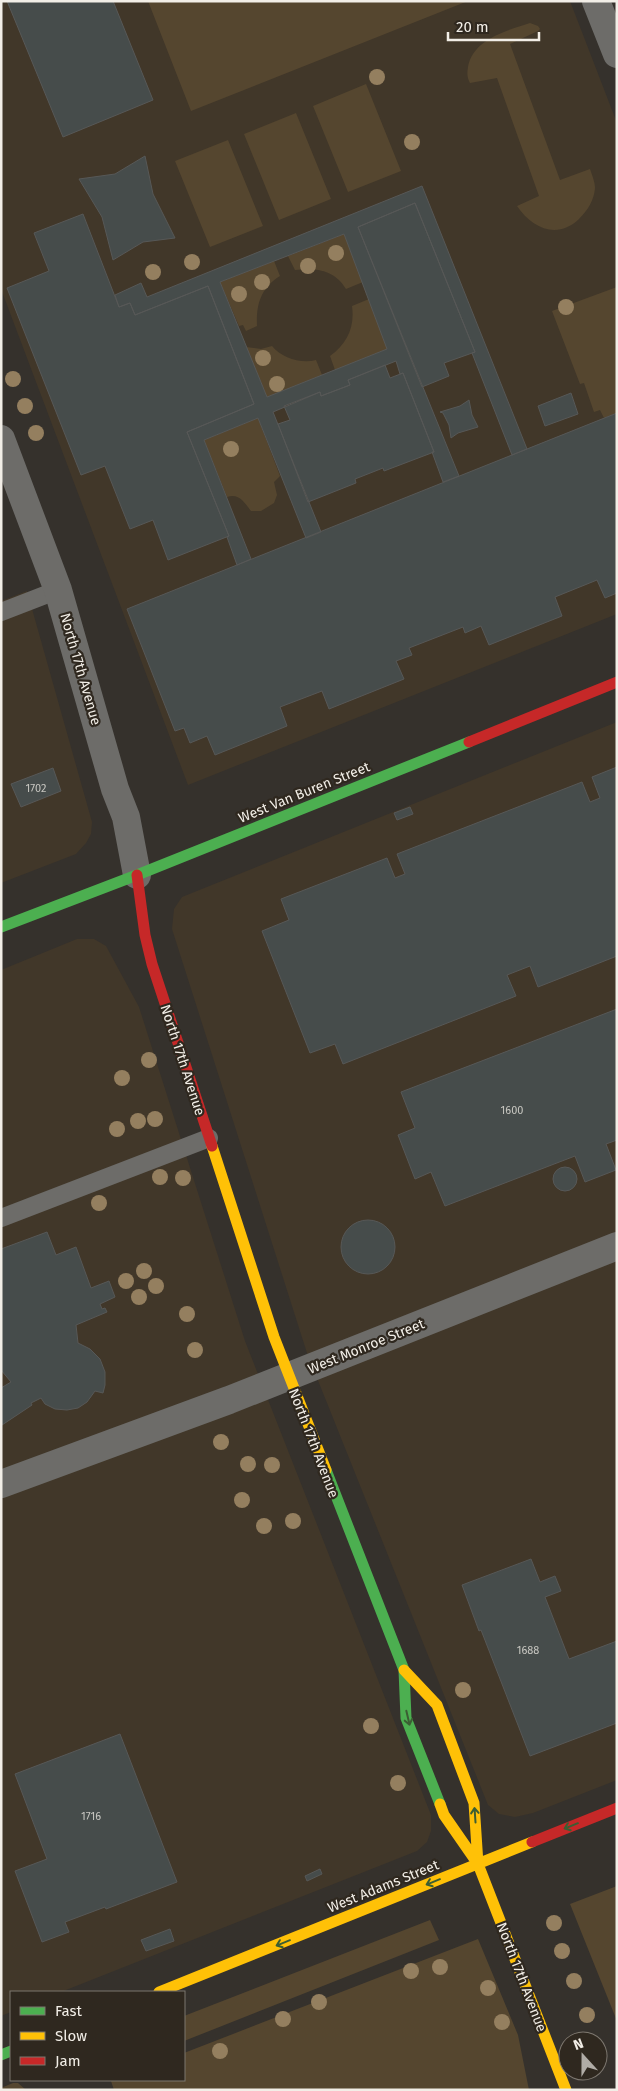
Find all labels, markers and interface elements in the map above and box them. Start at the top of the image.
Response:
scale bar [448,10,539,42]
text: 20 m [456,18,489,36]
street label: North 17th Avenue [56,611,105,727]
street label: West Van Buren Street [236,758,373,827]
house number: 1702 [26,782,46,795]
street label: North 17th Avenue [157,1002,209,1118]
house number: 1600 [501,1104,523,1117]
street label: West Monroe Street [305,1315,428,1378]
street label: North 17th Avenue [285,1386,342,1500]
house number: 1688 [517,1644,539,1657]
one-way arrow [404,1710,413,1726]
one-way arrow [470,1807,480,1823]
house number: 1716 [81,1810,101,1823]
one-way arrow [564,1822,580,1831]
street label: West Adams Street [325,1856,442,1917]
one-way arrow [426,1879,441,1888]
street label: North 17th Avenue [493,1920,550,2034]
one-way arrow [276,1939,291,1948]
legend [10,1991,185,2081]
text: Fast [55,2002,82,2020]
text: Slow [55,2027,87,2045]
north arrow [558,2031,608,2081]
text: N [571,2035,586,2054]
text: Jam [55,2052,81,2070]

